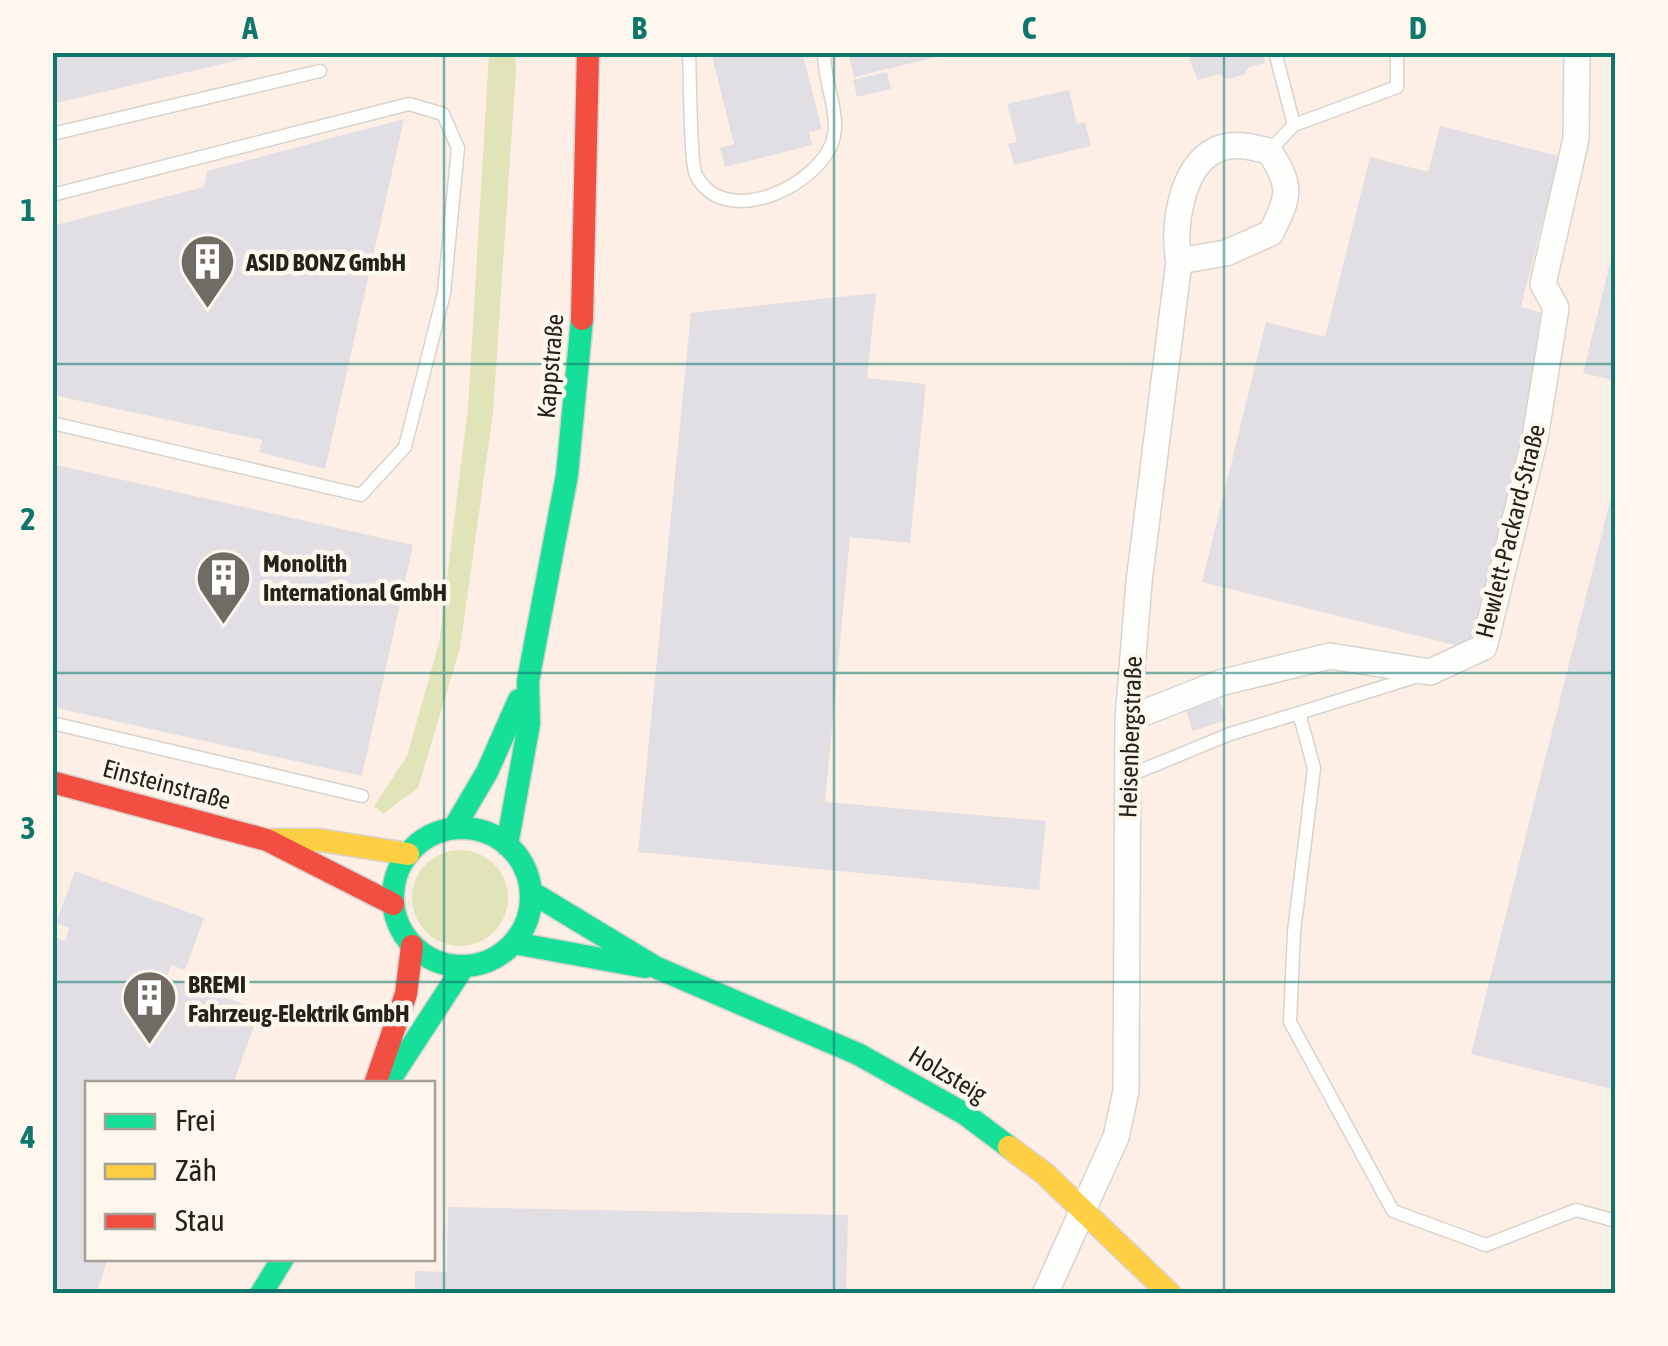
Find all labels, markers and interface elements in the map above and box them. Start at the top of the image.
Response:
text: A [241,9,258,46]
text: B [631,9,647,46]
text: C [1022,9,1037,46]
text: D [1409,9,1427,46]
text: 1 [20,191,36,228]
building icon: ASID BONZ GmbH [177,232,237,311]
place label: ASID BONZ GmbH [245,248,406,276]
street label: Kappstraße [531,313,569,419]
street label: Hewlett-Packard-Straße [1470,421,1550,641]
text: 2 [20,500,36,537]
building icon: Monolith International GmbH [194,547,254,626]
place label: Monolith International GmbH [263,549,447,606]
street label: Heisenbergstraße [1113,655,1147,819]
street label: Einsteinstraße [100,754,234,814]
text: 3 [20,809,36,846]
building icon: BREMI Fahrzeug-Elektrik GmbH [119,968,179,1047]
place label: BREMI Fahrzeug-Elektrik GmbH [188,970,410,1027]
street label: Holzsteig [904,1040,992,1108]
legend [85,1081,435,1261]
text: Frei [175,1103,216,1137]
text: 4 [19,1118,36,1155]
text: Zäh [175,1153,217,1187]
text: Stau [175,1203,225,1237]

